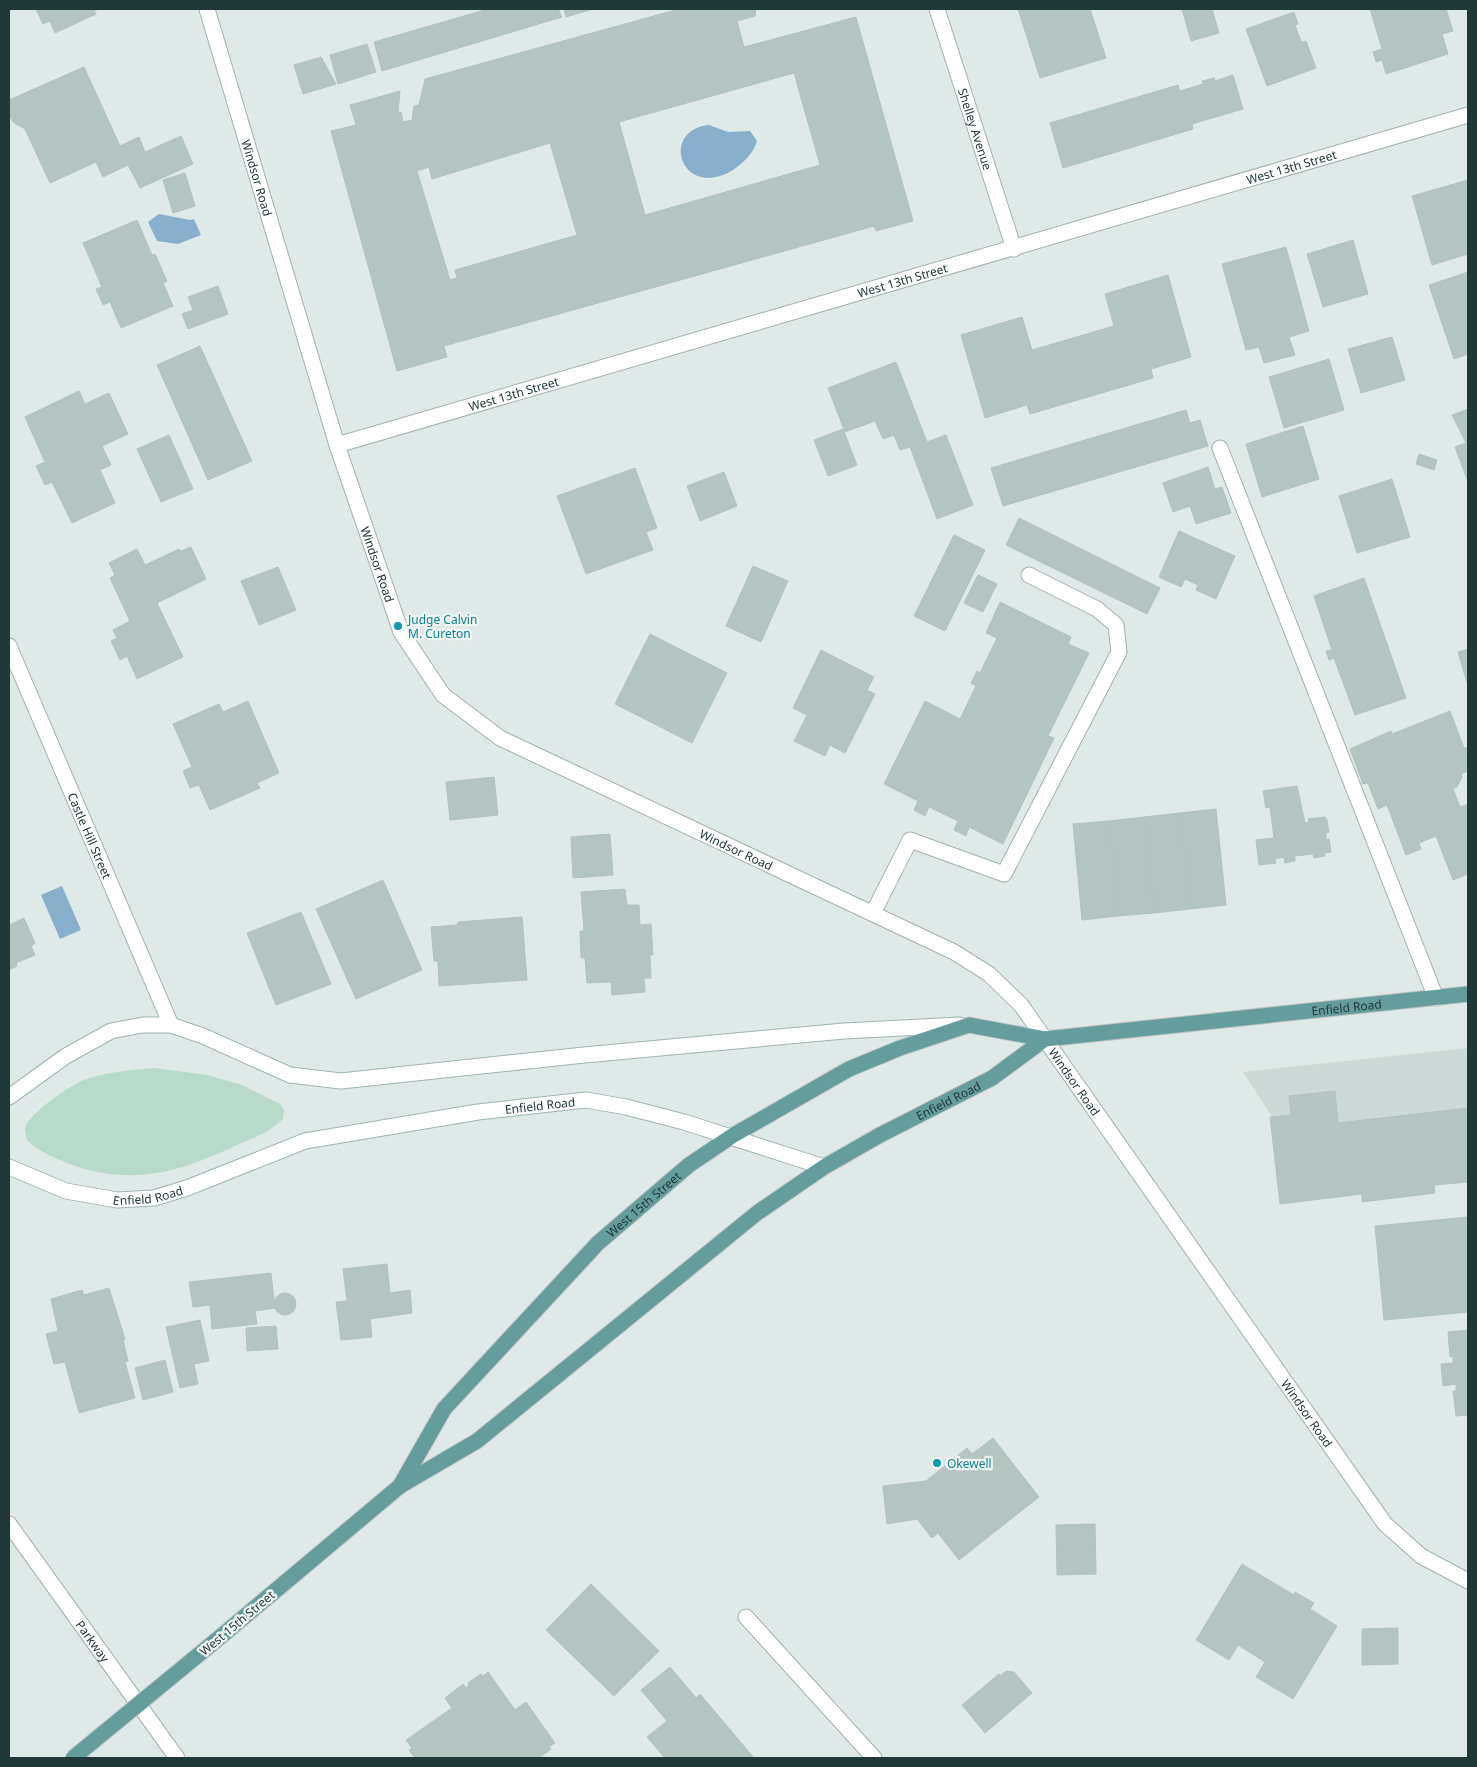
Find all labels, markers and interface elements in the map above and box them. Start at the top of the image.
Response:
street label: Shelley Avenue [954,86,997,172]
street label: Windsor Road [238,137,277,218]
street label: West 13th Street [1244,145,1339,188]
street label: West 13th Street [855,259,950,301]
street label: West 13th Street [467,372,561,415]
street label: Windsor Road [357,524,399,604]
place label: Judge Calvin M. Cureton [407,611,477,642]
marker: Judge Calvin M. Cureton [392,620,404,632]
street label: Castle Hill Street [64,790,116,882]
street label: Windsor Road [697,825,776,874]
street label: Enfield Road [1310,995,1382,1019]
street label: Windsor Road [1045,1044,1104,1119]
street label: Enfield Road [913,1077,983,1124]
street label: Enfield Road [504,1093,576,1117]
street label: West 15th Street [603,1167,685,1241]
street label: Enfield Road [112,1181,185,1209]
street label: Windsor Road [1278,1376,1337,1450]
place label: Okewell [947,1455,992,1472]
marker: Okewell [931,1457,943,1469]
street label: West 15th Street [196,1586,279,1659]
street label: Parkway [72,1617,114,1666]

